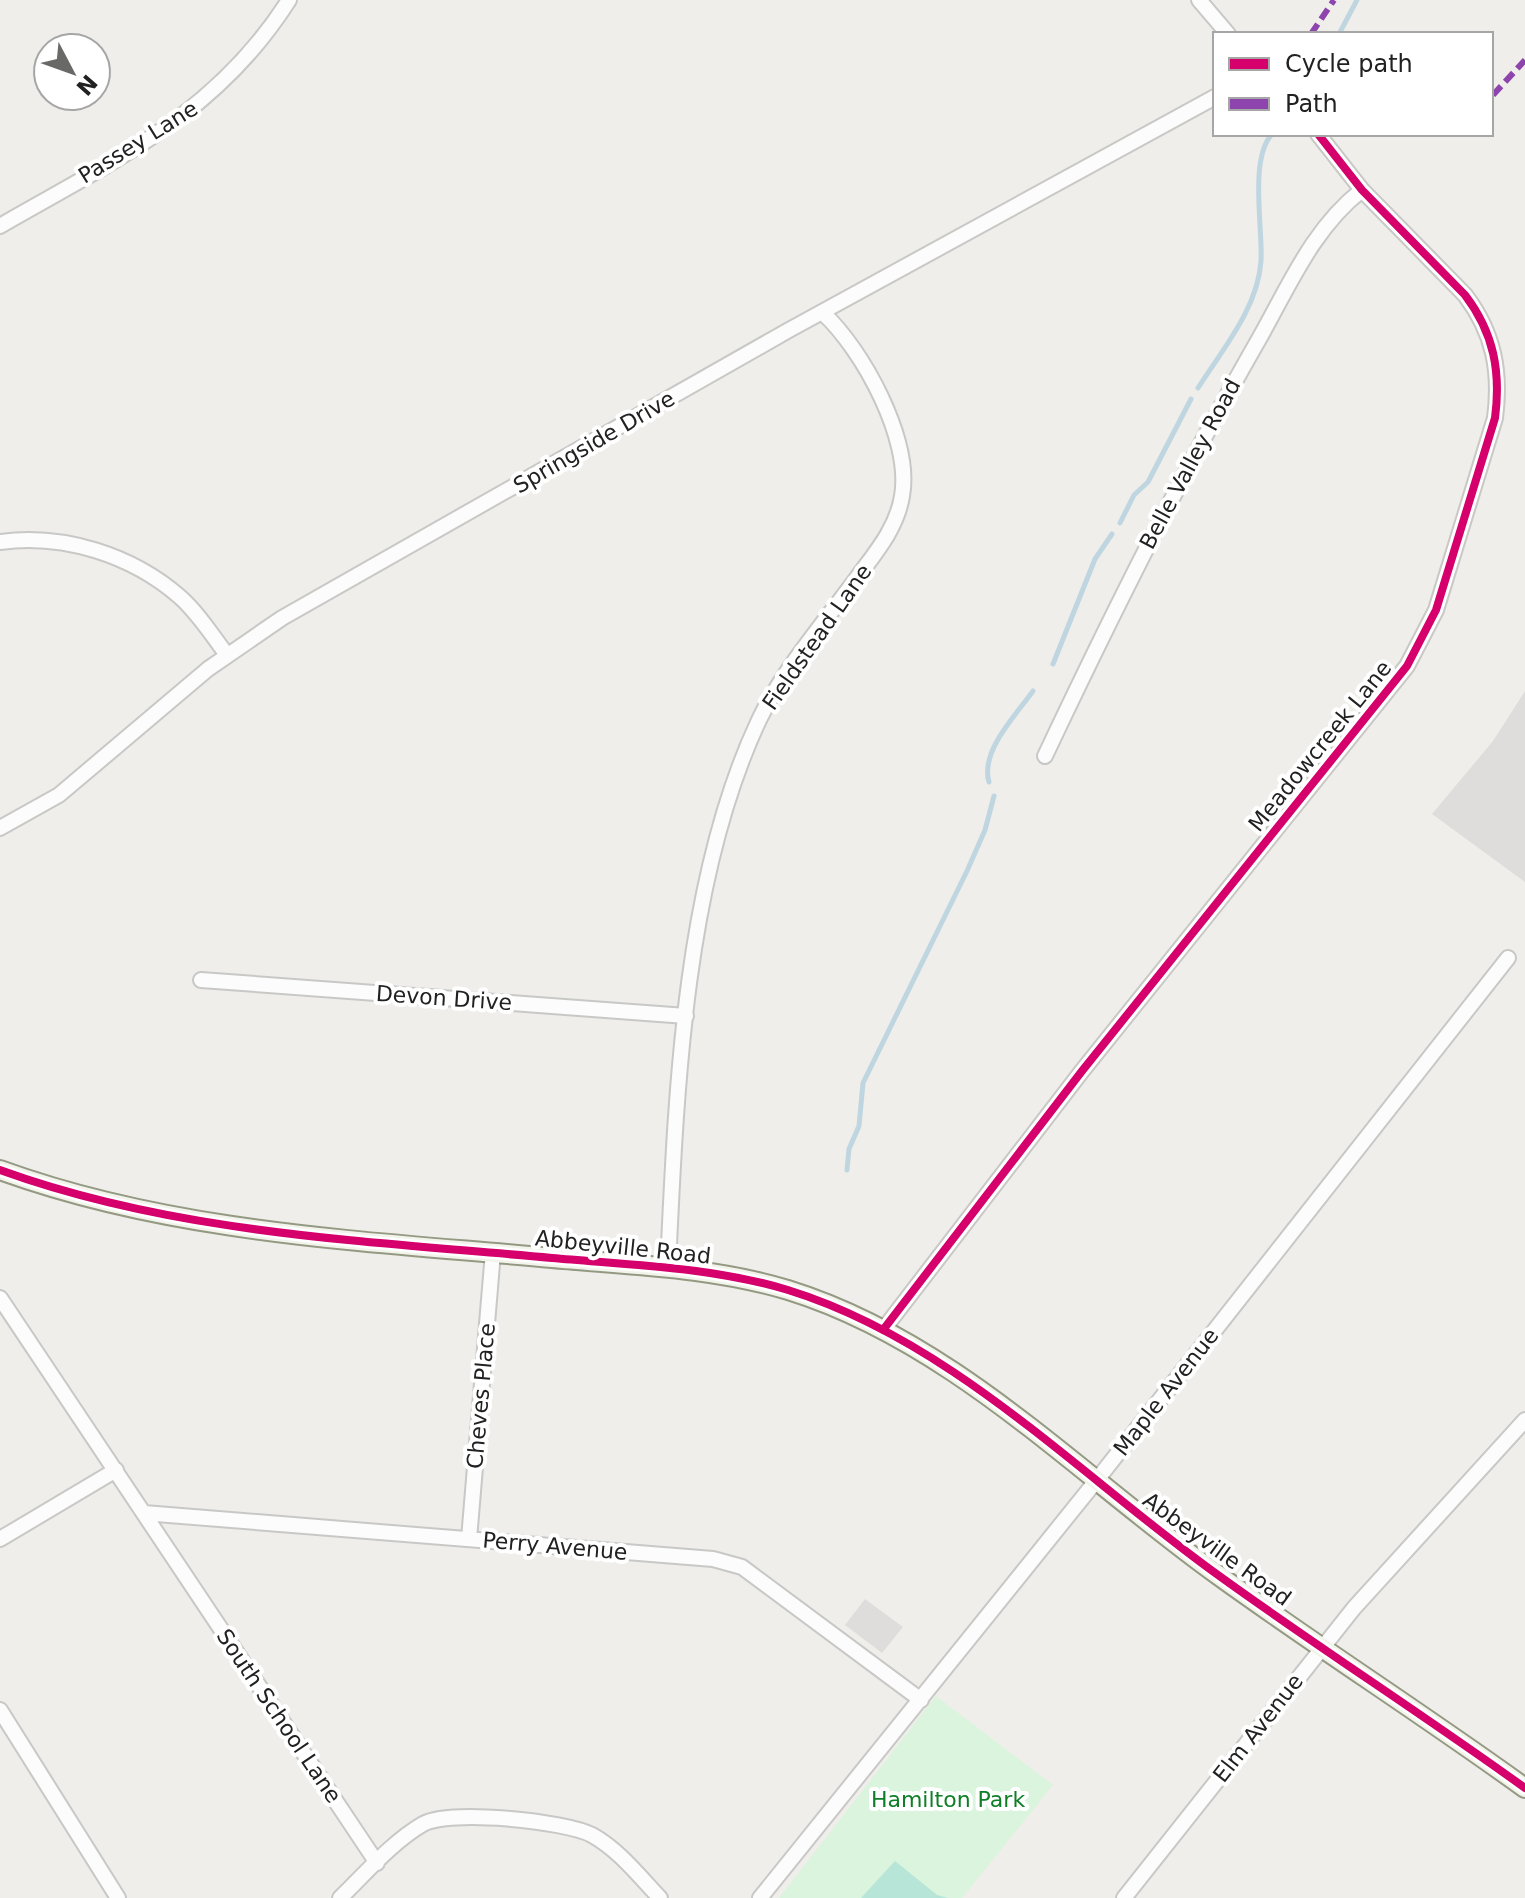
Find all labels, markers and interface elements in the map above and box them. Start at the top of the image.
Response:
north arrow [32,32,112,112]
legend [1213,32,1493,136]
text: Cycle path [1285,50,1413,78]
text: N [71,70,102,100]
text: Path [1285,90,1338,118]
street label: Passey Lane [74,96,202,188]
street label: Belle Valley Road [1135,375,1245,553]
street label: Springside Drive [509,386,679,498]
street label: Fieldstead Lane [757,559,877,715]
street label: Meadowcreek Lane [1244,656,1396,836]
street label: Devon Drive [375,981,513,1015]
street label: Abbeyville Road [534,1225,712,1269]
street label: Cheves Place [462,1322,500,1470]
street label: Maple Avenue [1108,1323,1224,1461]
street label: Abbeyville Road [1138,1487,1296,1611]
street label: Perry Avenue [481,1527,629,1565]
street label: South School Lane [212,1624,346,1808]
street label: Elm Avenue [1208,1669,1308,1787]
park label: Hamilton Park [871,1787,1025,1812]

